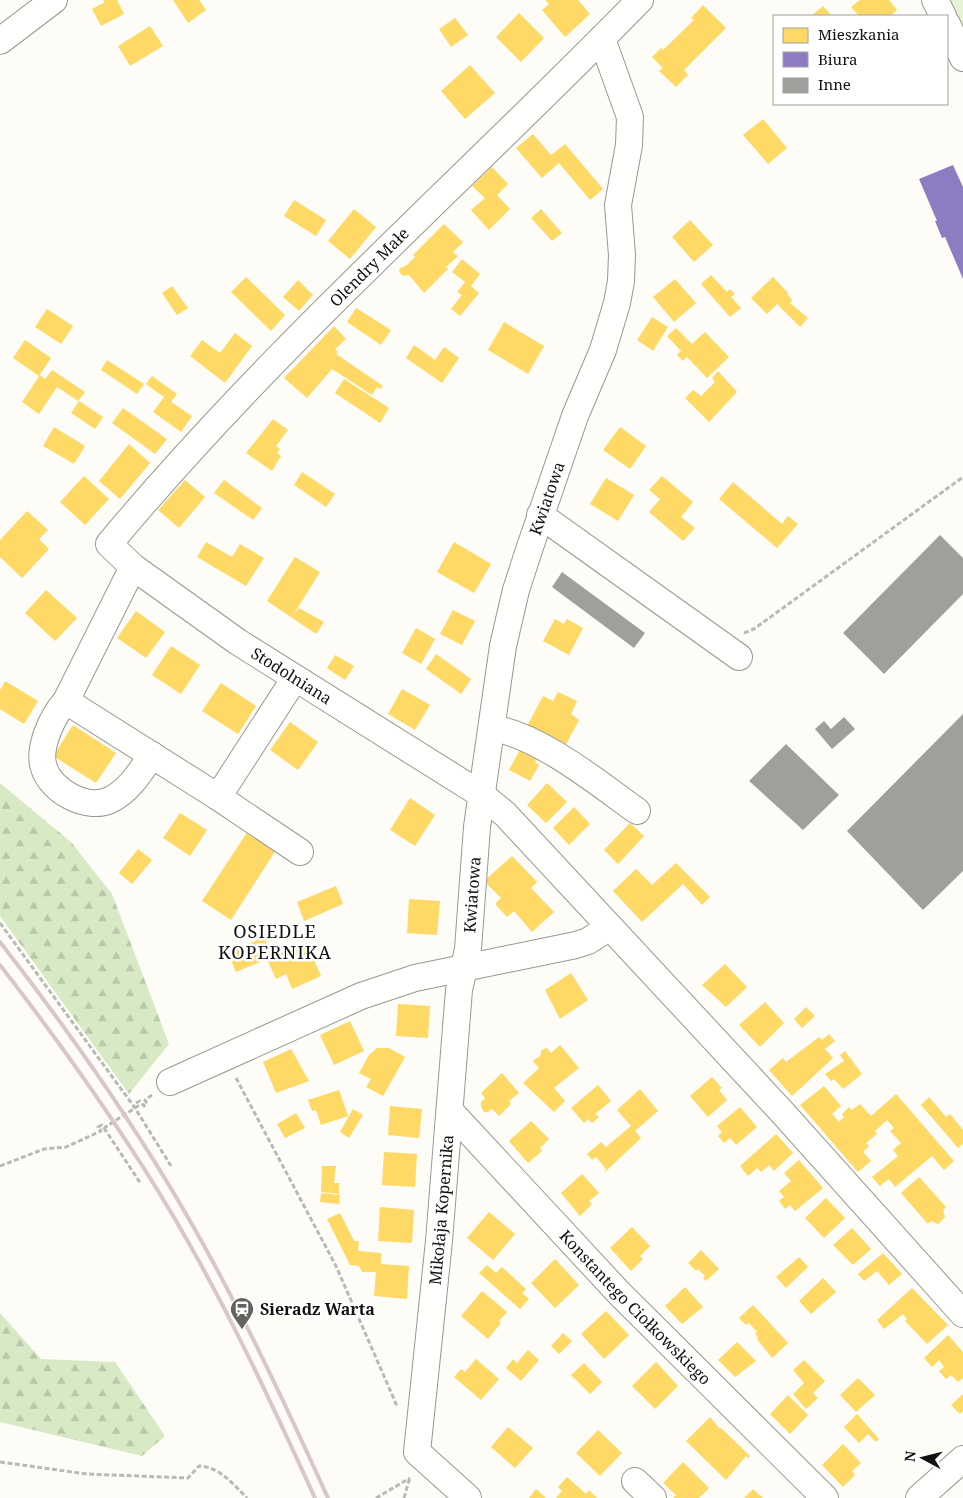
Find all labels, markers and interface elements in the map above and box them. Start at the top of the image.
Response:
legend [773,15,948,105]
text: Mieszkania [818,24,899,44]
text: Biura [818,49,857,69]
text: Inne [818,74,851,94]
street label: Olendry Małe [324,222,414,312]
street label: Kwiatowa [524,459,570,538]
street label: Stodolniana [247,642,336,709]
street label: Kwiatowa [458,856,486,934]
district label: OSIEDLE KOPERNIKA [218,919,332,964]
street label: Mikołaja Kopernika [423,1134,458,1286]
street label: Konstantego Ciołkowskiego [555,1225,716,1390]
station icon: Sieradz Warta [229,1296,255,1330]
place label: Sieradz Warta [260,1298,375,1320]
north arrow [898,1433,948,1483]
text: N [899,1450,920,1463]

